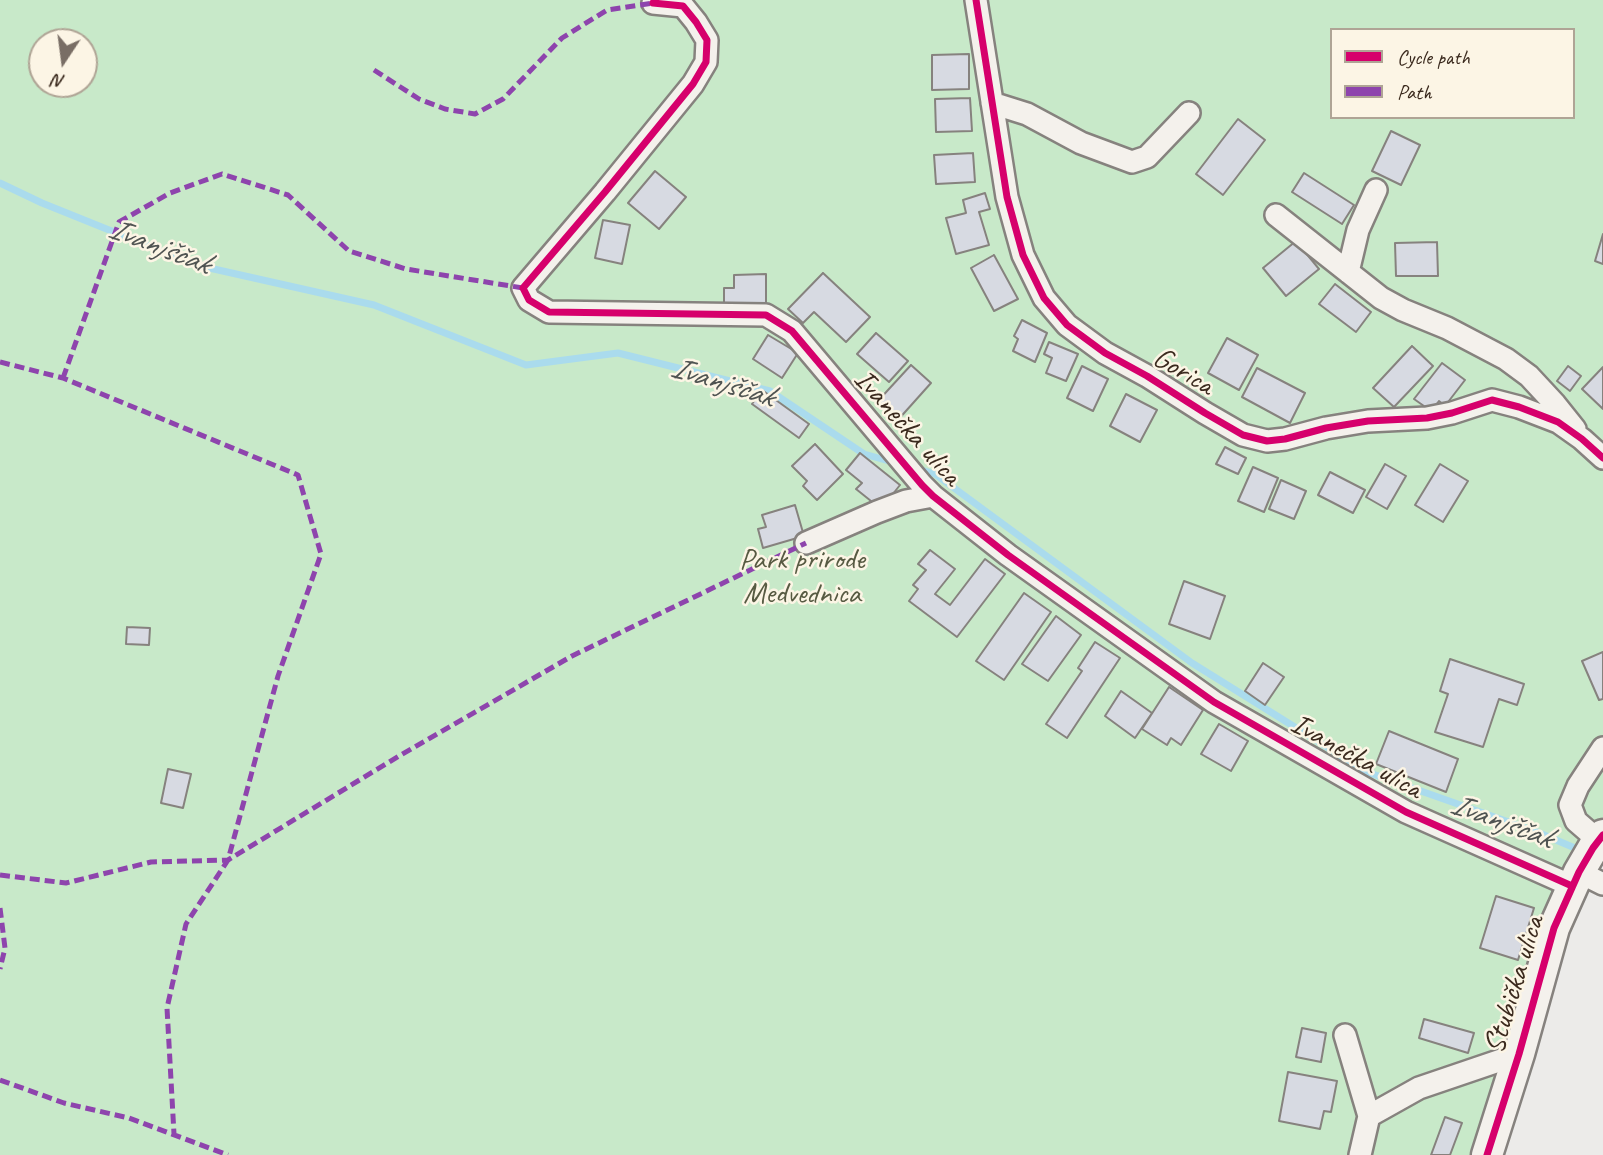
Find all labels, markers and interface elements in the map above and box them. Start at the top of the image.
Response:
north arrow [28,28,98,98]
legend [1330,28,1575,119]
text: Cycle path [1397,44,1470,70]
text: N [50,68,67,95]
text: Path [1397,79,1432,105]
water label: Ivanjščak [103,210,215,284]
street label: Gorica [1146,340,1220,404]
water label: Ivanjščak [666,349,778,417]
street label: Ivanečka ulica [845,362,969,494]
park label: Park prirode Medvednica [739,542,865,612]
street label: Ivanečka ulica [1284,706,1428,808]
water label: Ivanjščak [1445,786,1557,858]
street label: Stubička ulica [1477,912,1553,1058]

